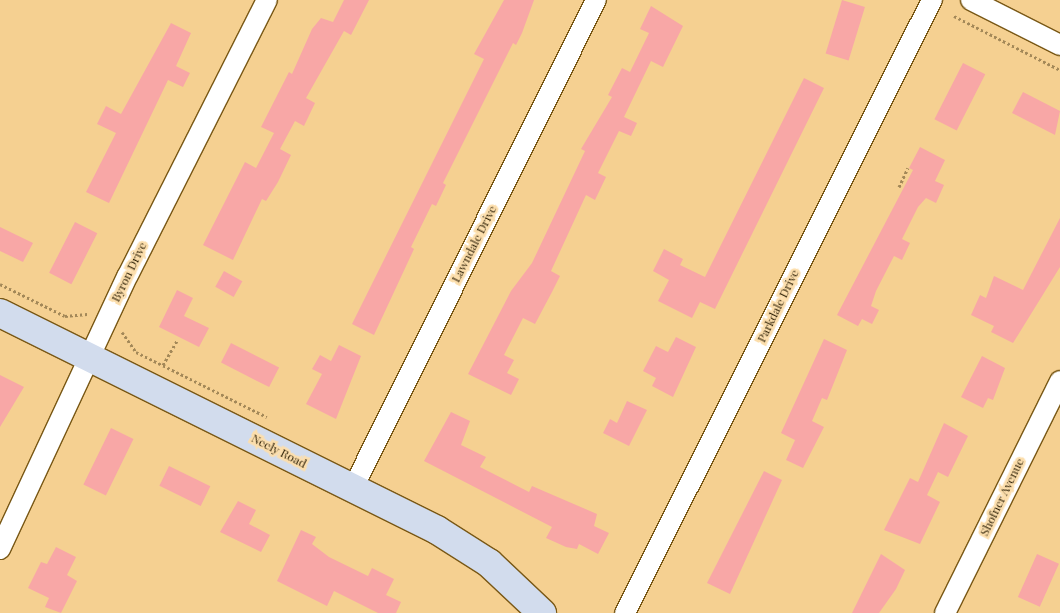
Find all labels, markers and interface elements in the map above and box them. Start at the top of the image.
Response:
street label: Lawndale Drive [449,203,499,285]
street label: Byron Drive [108,240,150,304]
street label: Parkdale Drive [754,267,802,345]
street label: Neely Road [249,431,309,471]
street label: Shofner Avenue [977,456,1027,538]

